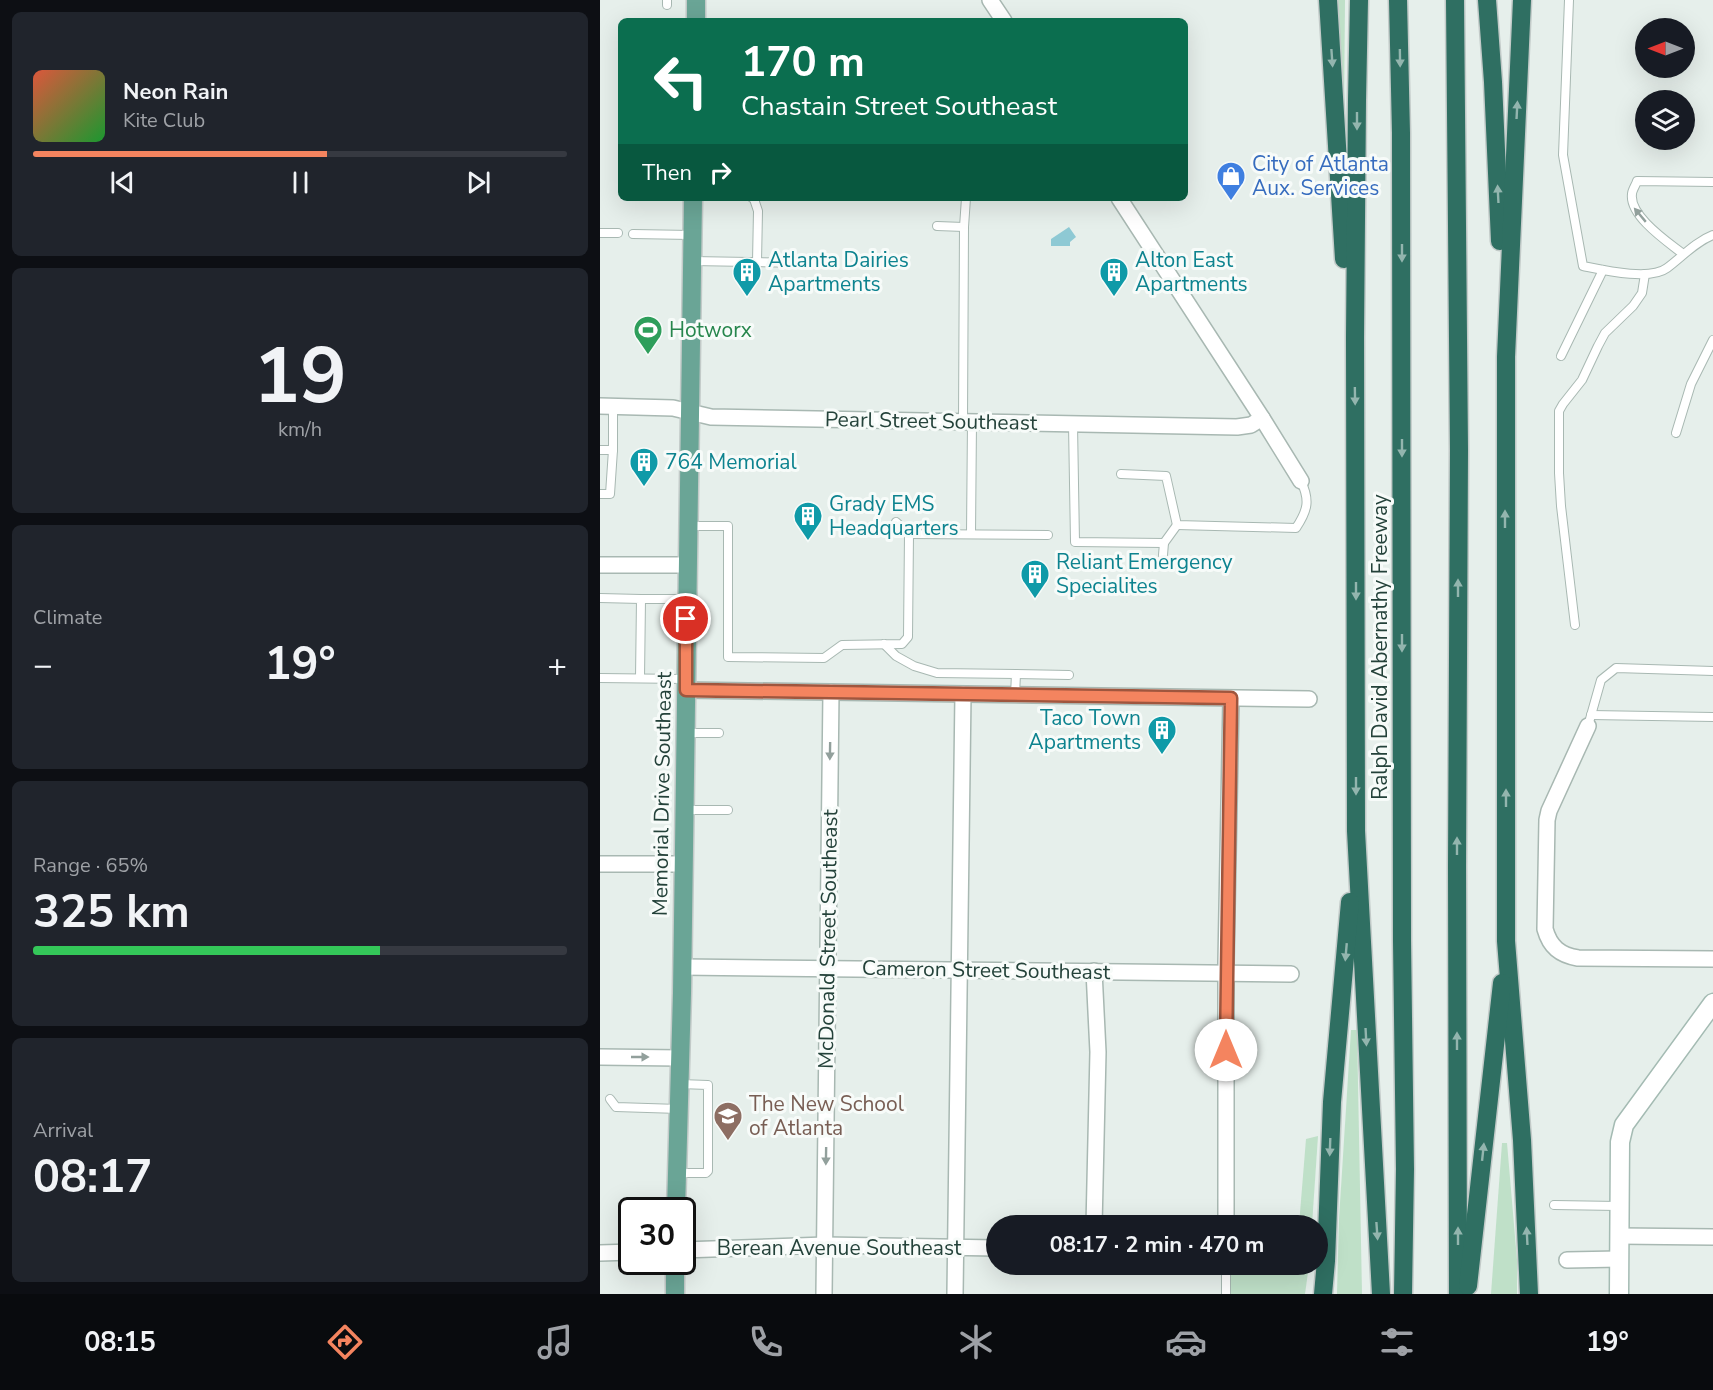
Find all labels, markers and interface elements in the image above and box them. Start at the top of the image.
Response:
north arrow [1635,18,1695,78]
map controls [1635,18,1695,150]
text: 170 m [741,34,865,91]
icon: left [642,42,720,120]
one-way arrow [1327,49,1336,68]
one-way arrow [1395,49,1404,68]
text: Neon Rain [123,77,228,107]
text: Chastain Street Southeast [741,88,1057,125]
button: layers [1635,90,1695,150]
one-way arrow [1512,100,1521,119]
text: Kite Club [123,107,205,134]
one-way arrow [1352,112,1361,131]
place label: City of Atlanta Aux. Services [1252,150,1389,202]
icon: right [704,156,737,189]
text: Then [642,158,692,188]
shop icon: City of Atlanta Aux. Services [1215,160,1247,202]
icon: previous [106,166,139,199]
icon: pause [284,166,317,199]
icon: next [462,166,495,199]
one-way arrow [1494,184,1503,203]
one-way arrow [1634,207,1647,223]
one-way arrow [1397,244,1407,263]
place label: Atlanta Dairies Apartments [768,246,909,298]
place label: Alton East Apartments [1135,246,1248,298]
building icon: Atlanta Dairies Apartments [731,256,763,298]
building icon: Alton East Apartments [1098,256,1130,298]
sports icon: Hotworx [632,314,664,356]
place label: Hotworx [669,316,752,344]
text: 19 [253,323,347,430]
one-way arrow [1351,386,1360,405]
street label: Pearl Street Southeast [825,405,1038,437]
text: km/h [278,416,322,443]
one-way arrow [1397,439,1407,458]
building icon: 764 Memorial [628,446,660,488]
place label: 764 Memorial [665,448,797,476]
place label: Grady EMS Headquarters [829,490,959,542]
street label: Ralph David Abernathy Freeway [1366,494,1394,800]
building icon: Grady EMS Headquarters [792,500,824,542]
one-way arrow [1500,510,1510,529]
place label: Reliant Emergency Specialites [1056,548,1233,600]
building icon: Reliant Emergency Specialites [1019,558,1051,600]
one-way arrow [1453,578,1463,597]
one-way arrow [1351,581,1361,600]
pin [660,593,711,644]
icon: arrive [669,602,702,635]
text: Climate [33,604,102,631]
text: 19° [264,634,336,695]
one-way arrow [1397,634,1407,653]
text: − [33,643,53,688]
text: + [547,643,567,688]
street label: Memorial Drive Southeast [646,671,678,916]
place label: Taco Town Apartments [1028,704,1141,756]
building icon: Taco Town Apartments [1146,714,1178,756]
one-way arrow [826,741,835,760]
one-way arrow [1351,776,1361,795]
one-way arrow [1501,789,1511,808]
street label: McDonald Street Southeast [812,808,844,1069]
one-way arrow [1452,836,1462,855]
text: Range · 65% [33,852,148,879]
text: 325 km [33,882,190,943]
one-way arrow [1341,943,1351,962]
street label: Cameron Street Southeast [862,954,1111,986]
position arrow [1194,1018,1258,1082]
one-way arrow [1362,1027,1371,1046]
one-way arrow [1452,1031,1462,1050]
one-way arrow [631,1052,650,1062]
place label: The New School of Atlanta [749,1090,905,1142]
school or university icon: The New School of Atlanta [712,1100,744,1142]
text: Arrival [33,1117,93,1144]
one-way arrow [1326,1137,1335,1156]
one-way arrow [1478,1143,1488,1162]
one-way arrow [821,1146,831,1165]
text: 08:17 [33,1147,152,1208]
speed limit sign: 30 [618,1197,696,1275]
one-way arrow [1372,1222,1382,1241]
one-way arrow [1453,1226,1463,1245]
one-way arrow [1522,1226,1531,1245]
text: 08:17 · 2 min · 470 m [1050,1230,1264,1260]
street label: Berean Avenue Southeast [717,1234,962,1262]
icon: directions [324,1321,366,1363]
icon: music [534,1321,576,1363]
icon: phone [745,1321,787,1363]
icon: climate [955,1321,997,1363]
icon: car [1165,1321,1207,1363]
icon: filters [1376,1321,1418,1363]
text: 08:15 [84,1324,156,1361]
text: 19° [1586,1324,1629,1361]

